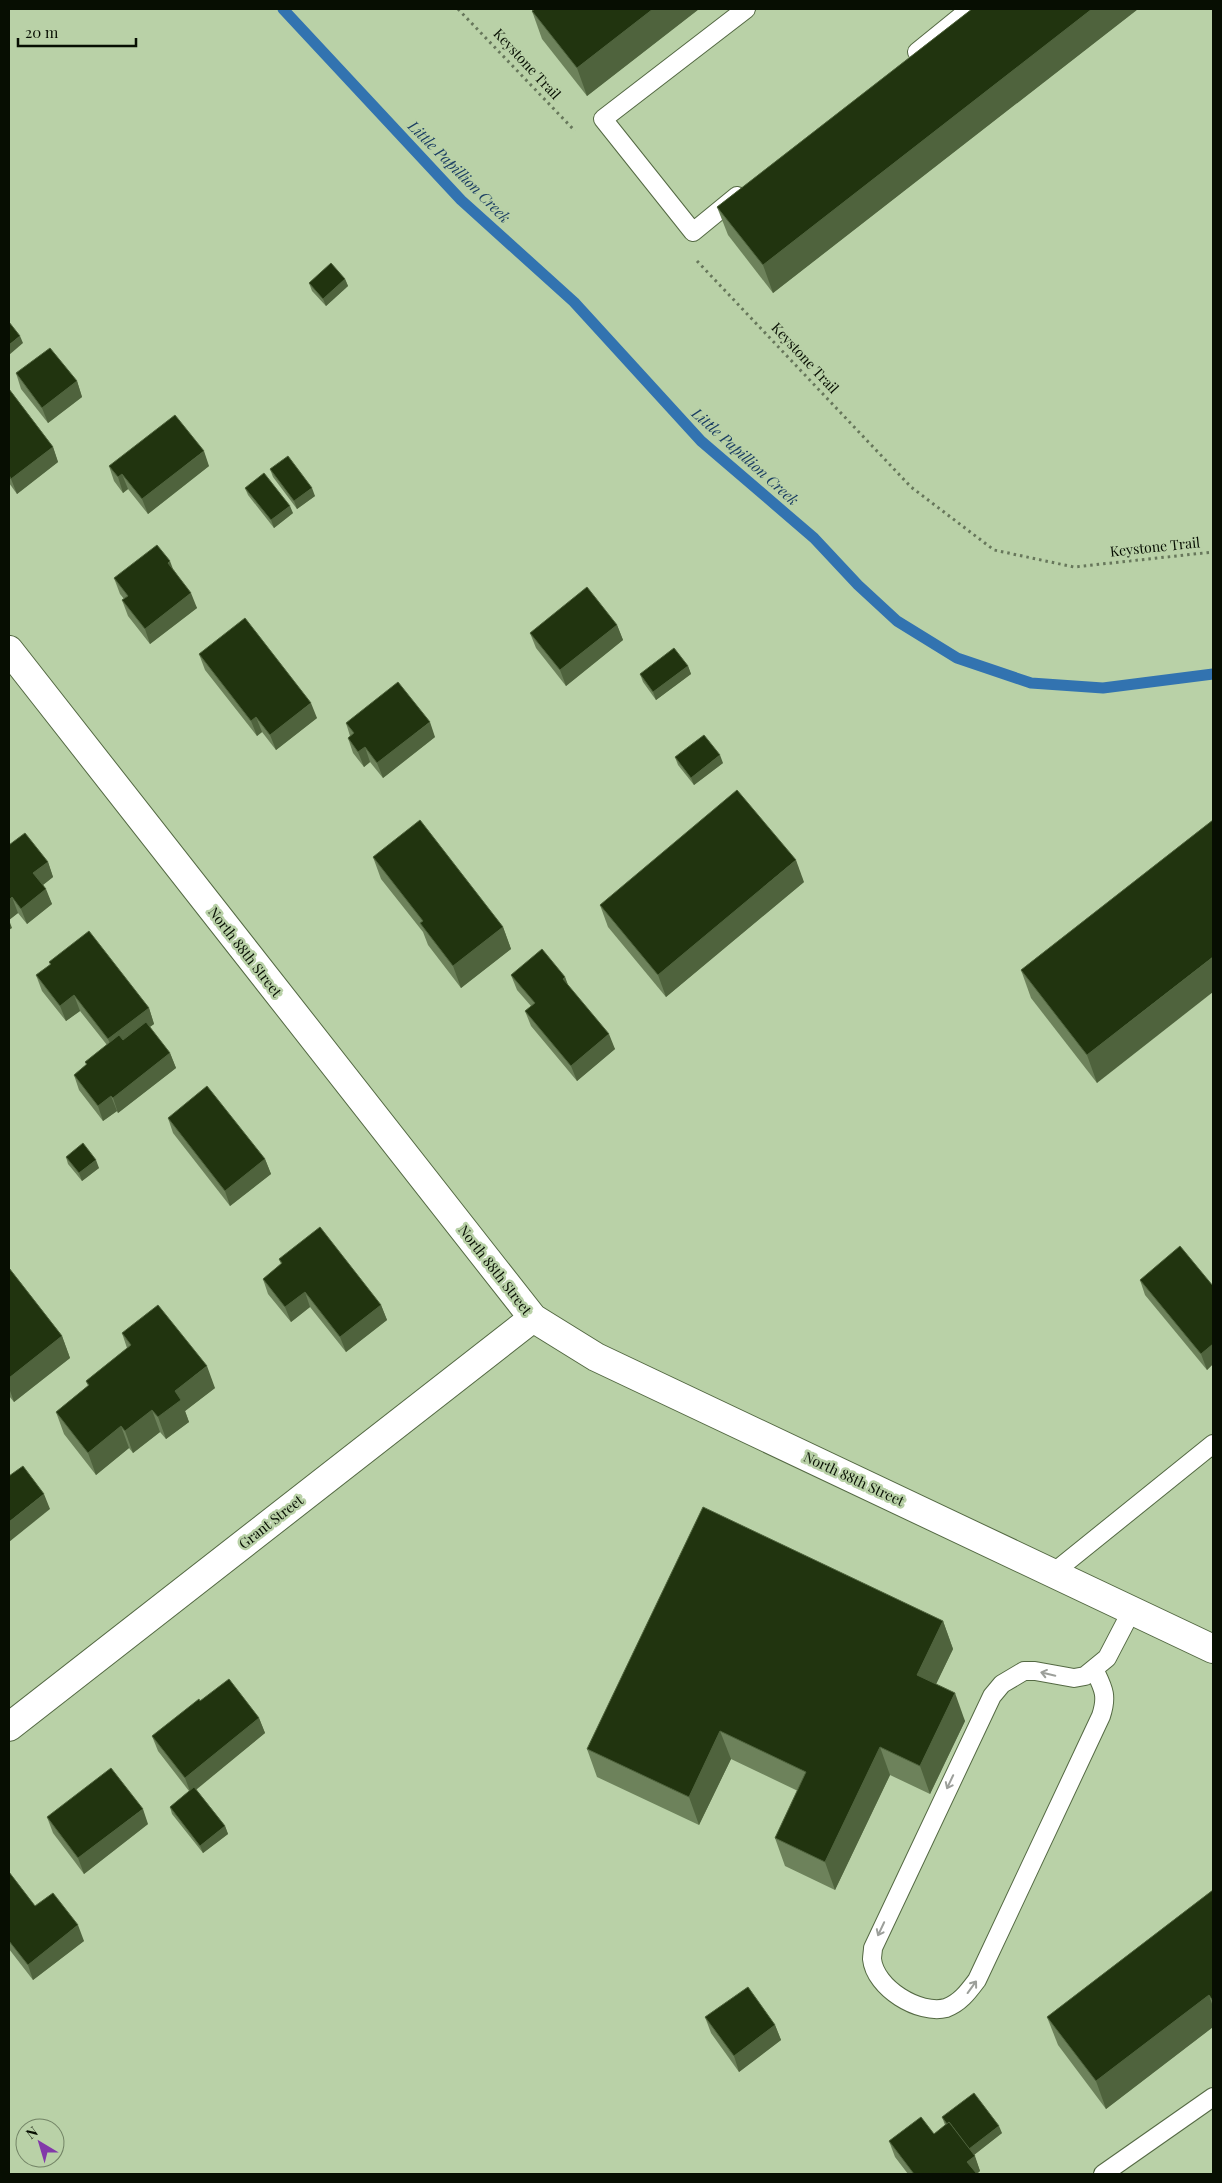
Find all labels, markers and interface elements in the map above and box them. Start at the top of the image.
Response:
scale bar [18,15,135,47]
text: 20 m [25,22,59,42]
street label: Keystone Trail [490,24,565,103]
water label: Little Papillion Creek [404,115,515,227]
street label: Keystone Trail [768,318,843,397]
water label: Little Papillion Creek [687,402,803,510]
street label: Keystone Trail [1109,532,1201,561]
street label: North 88th Street [204,903,287,1001]
street label: North 88th Street [454,1221,537,1319]
street label: North 88th Street [801,1447,909,1511]
street label: Grant Street [234,1490,308,1553]
one-way arrow [1041,1669,1057,1678]
one-way arrow [944,1775,954,1790]
one-way arrow [875,1922,885,1937]
one-way arrow [967,1980,977,1994]
north arrow [15,2118,65,2168]
text: N [22,2122,42,2143]

